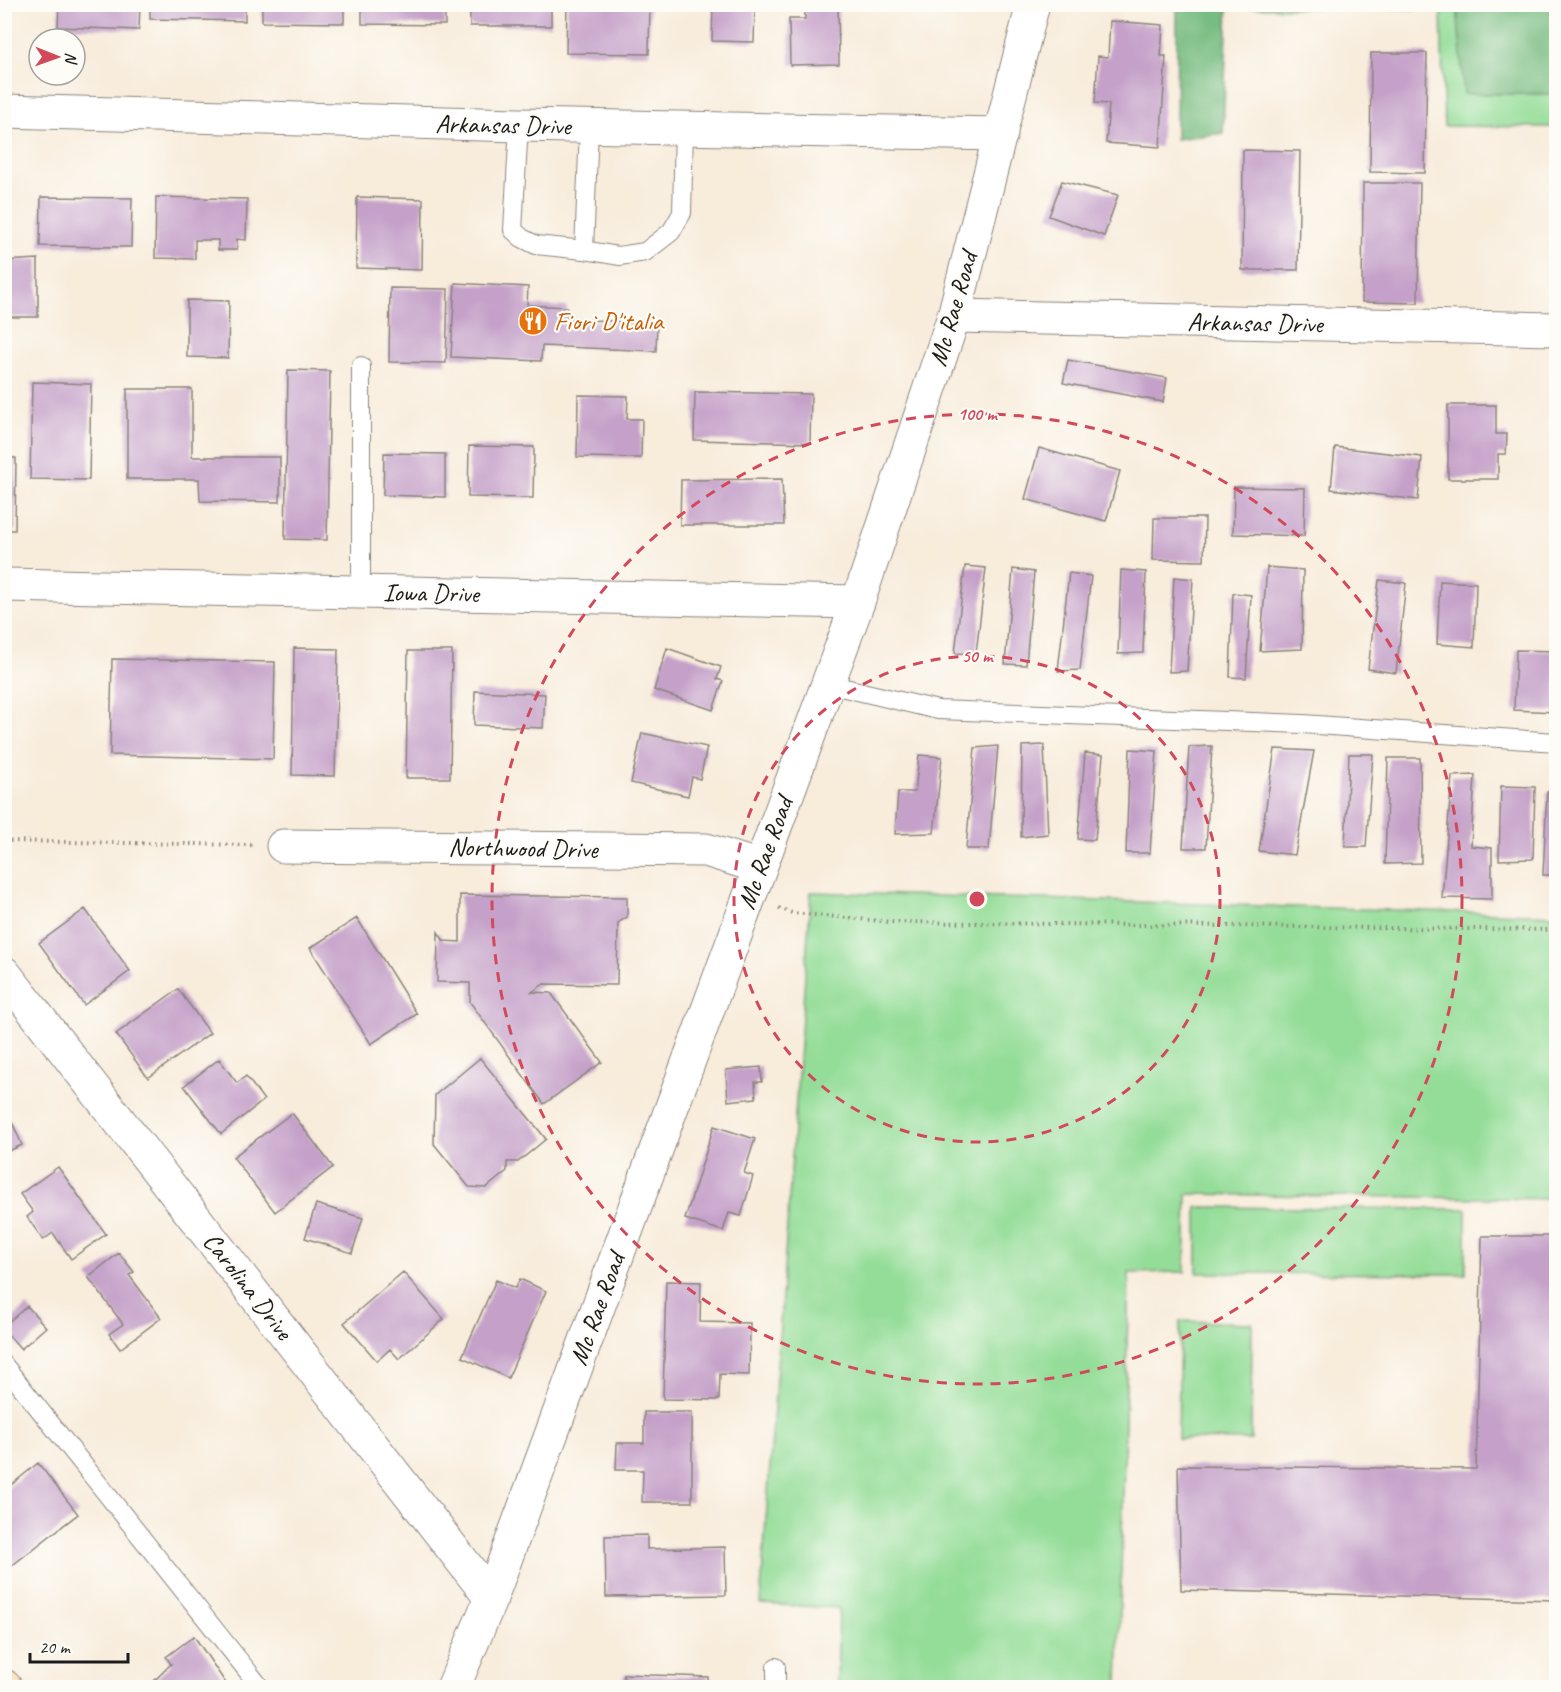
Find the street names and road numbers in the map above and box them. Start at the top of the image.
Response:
street label: Arkansas Drive [435,107,574,143]
street label: Mc Rae Road [921,245,986,370]
street label: Arkansas Drive [1187,305,1326,341]
street label: Iowa Drive [383,576,482,610]
street label: Mc Rae Road [730,789,802,913]
street label: Northwood Drive [448,830,600,866]
street label: Carolina Drive [196,1226,301,1348]
street label: Mc Rae Road [562,1245,634,1369]

